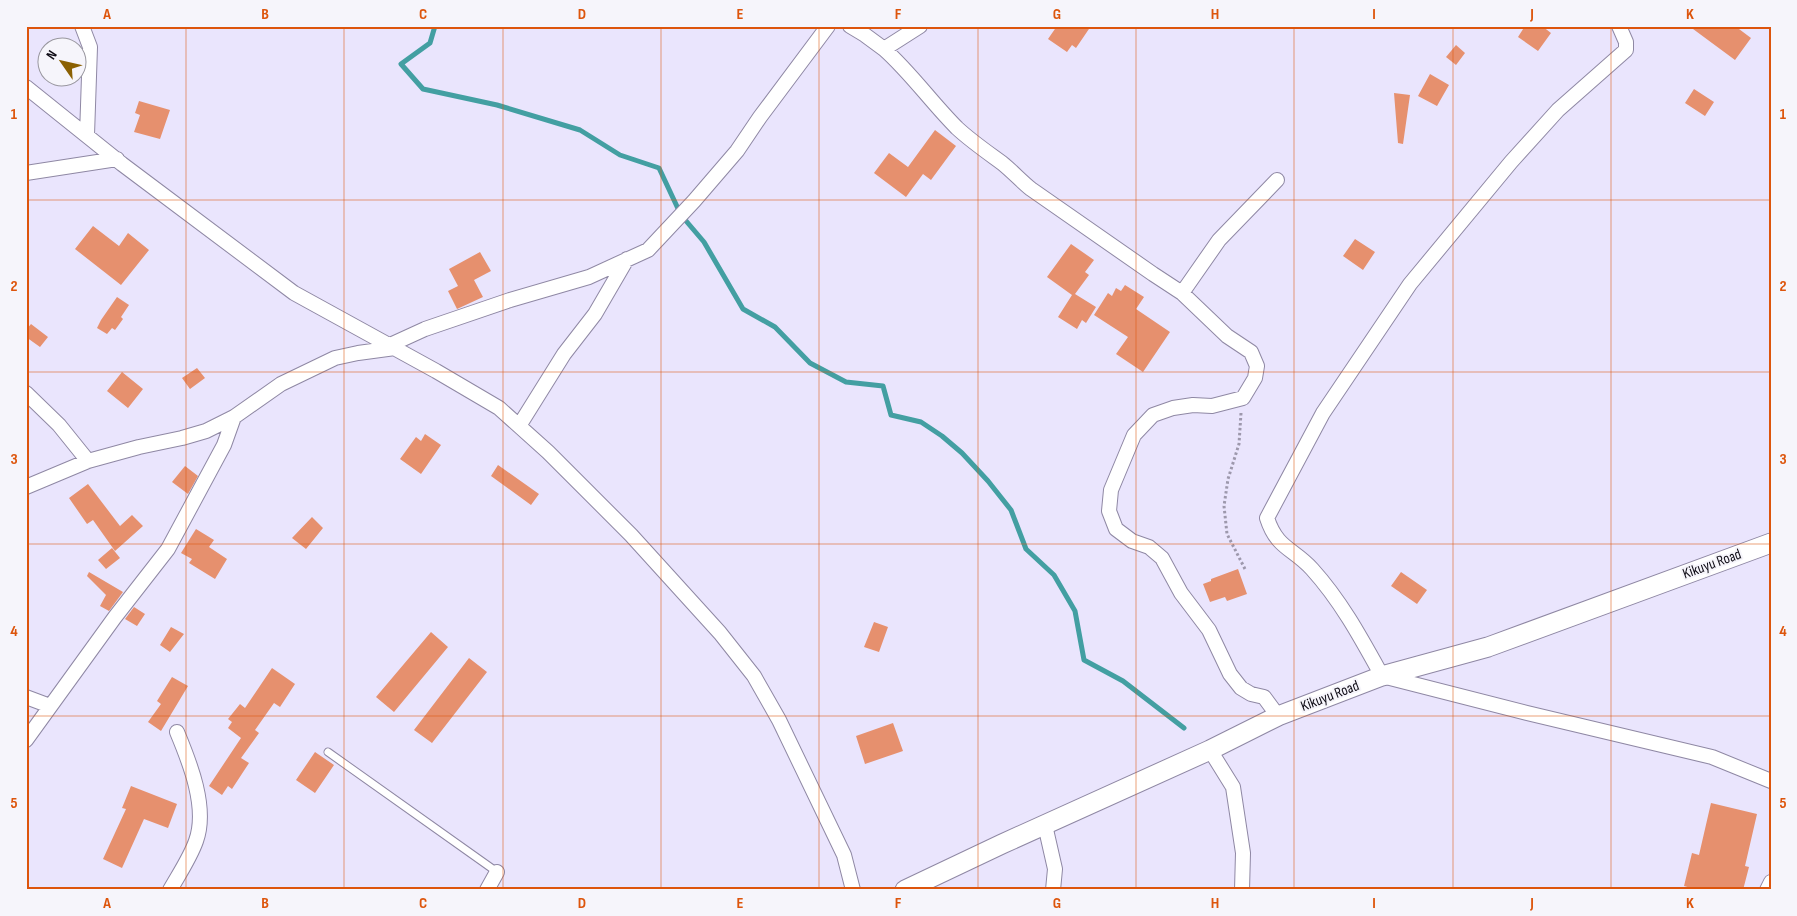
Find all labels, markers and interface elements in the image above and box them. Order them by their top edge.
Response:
text: A [102,5,111,24]
text: B [261,5,269,24]
text: C [419,5,427,24]
text: D [578,5,586,24]
text: E [737,5,744,24]
text: F [895,5,902,24]
text: G [1053,5,1061,24]
text: H [1211,5,1219,24]
text: I [1372,5,1376,24]
text: J [1529,5,1534,24]
text: K [1686,5,1694,24]
north arrow [38,38,88,88]
text: N [42,47,61,63]
text: 1 [11,105,18,124]
text: 1 [1780,105,1787,124]
text: 2 [10,277,18,296]
text: 2 [1779,277,1787,296]
text: 3 [10,450,18,469]
text: 3 [1779,450,1787,469]
street label: Kikuyu Road [1680,545,1744,583]
text: 4 [10,622,18,641]
text: 4 [1779,622,1787,641]
street label: Kikuyu Road [1298,676,1362,716]
text: 5 [10,794,18,813]
text: 5 [1779,794,1787,813]
text: A [102,894,111,913]
text: B [261,894,269,913]
text: C [419,894,427,913]
text: D [578,894,586,913]
text: E [737,894,744,913]
text: F [895,894,902,913]
text: G [1053,894,1061,913]
text: H [1211,894,1219,913]
text: I [1372,894,1376,913]
text: J [1529,894,1534,913]
text: K [1686,894,1694,913]

